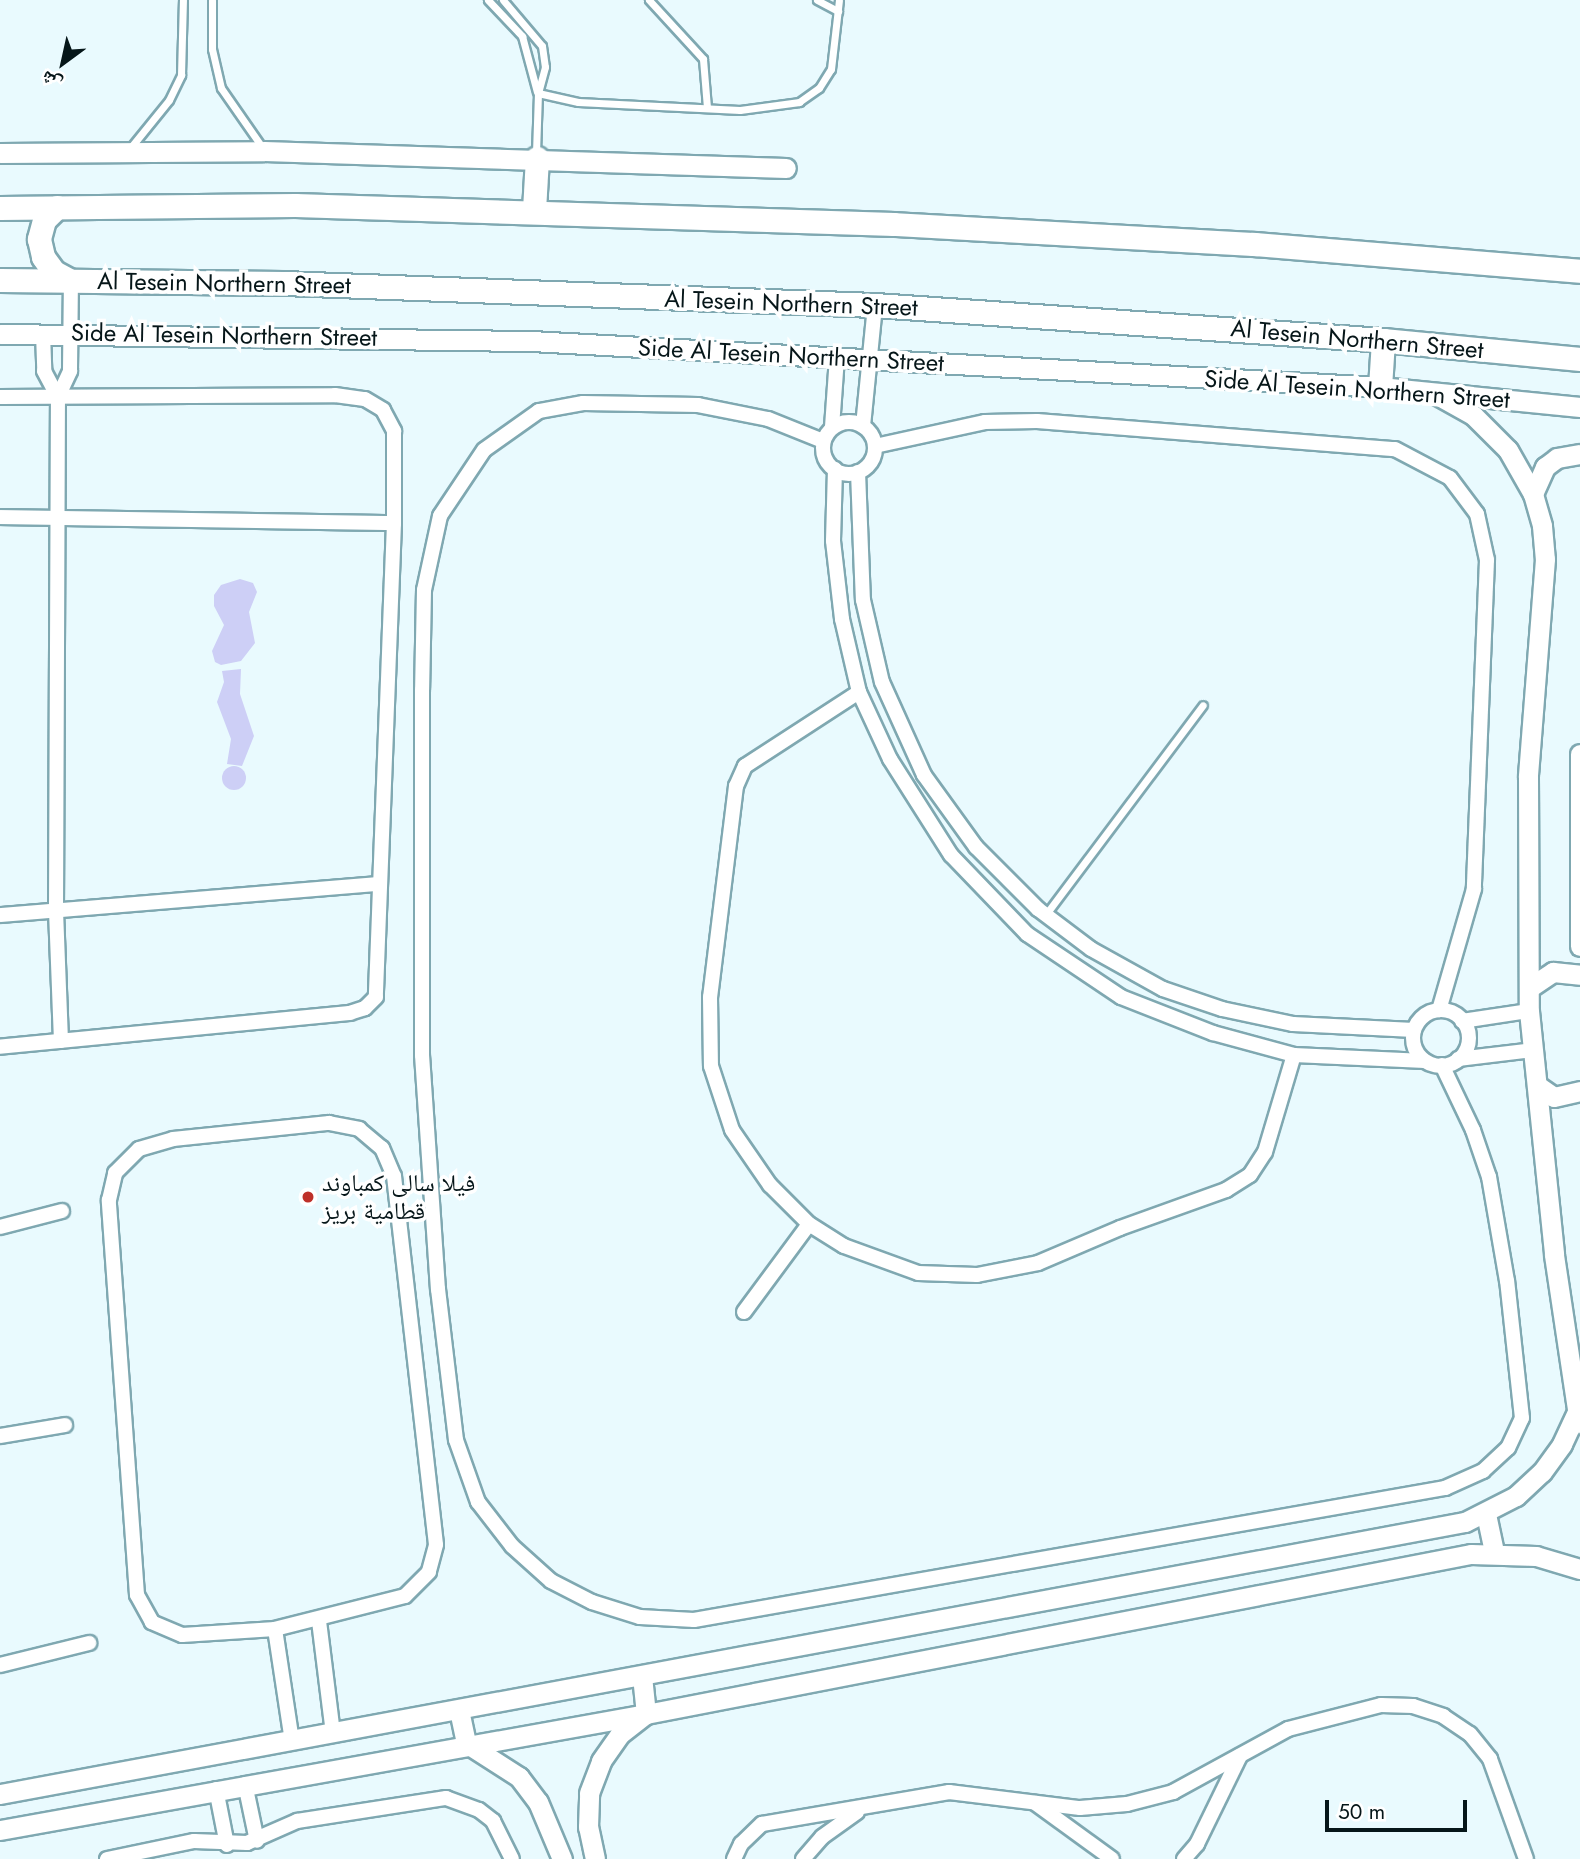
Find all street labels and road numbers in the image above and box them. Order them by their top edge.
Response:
street label: Al Tesein Northern Street [97,266,351,300]
street label: Al Tesein Northern Street [664,284,918,322]
street label: Al Tesein Northern Street [1229,314,1485,364]
street label: Side Al Tesein Northern Street [71,318,377,352]
street label: Side Al Tesein Northern Street [637,333,945,377]
street label: Side Al Tesein Northern Street [1203,364,1511,414]

